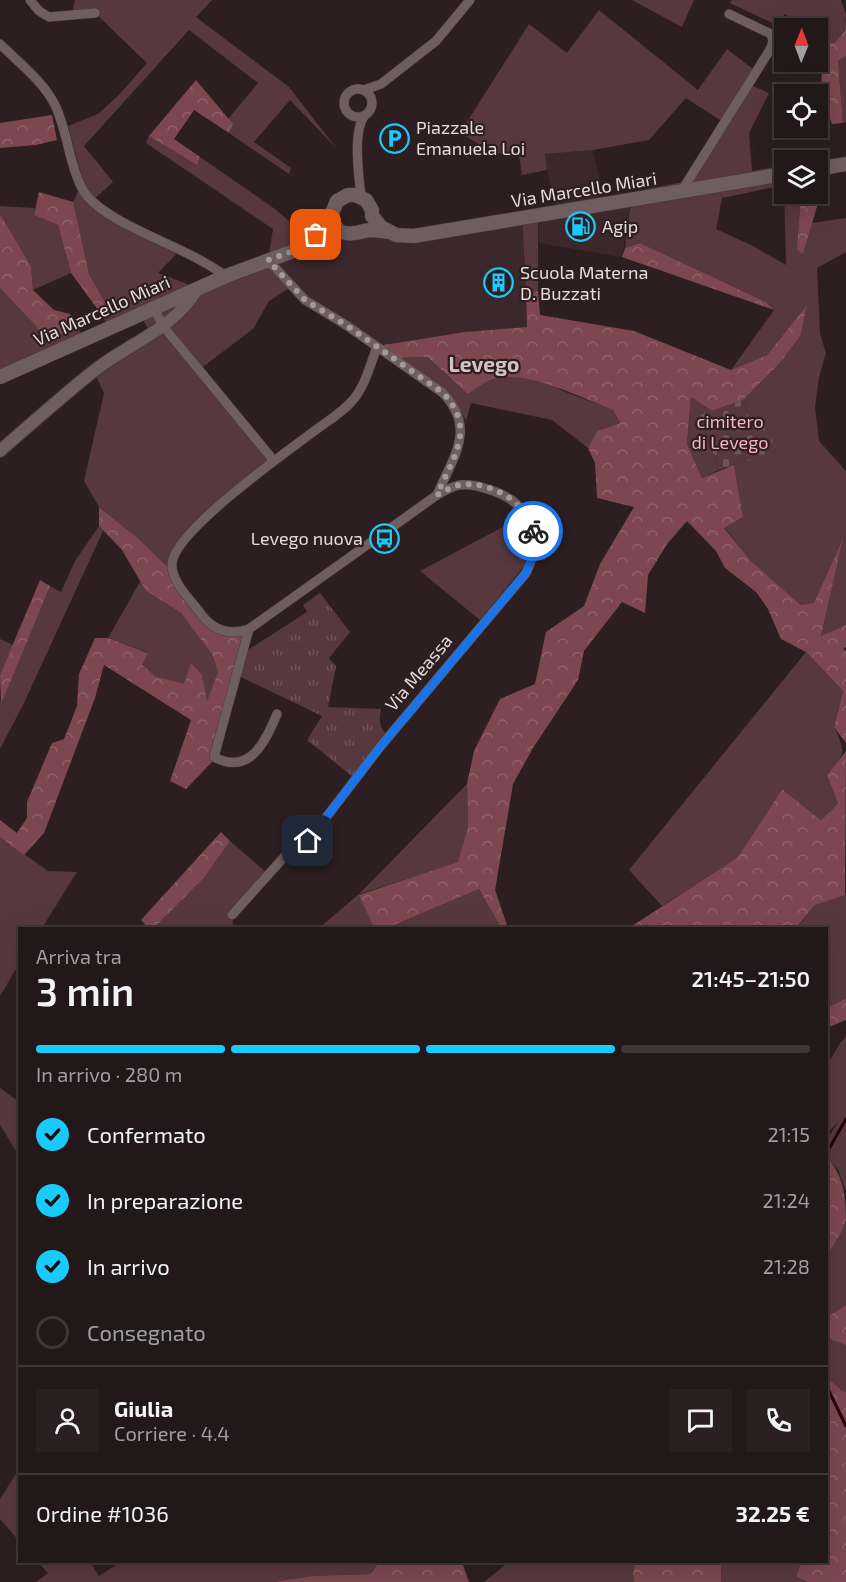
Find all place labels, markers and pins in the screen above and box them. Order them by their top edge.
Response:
place label: Piazzale Emanuela Loi [416,116,525,159]
parking icon: Piazzale Emanuela Loi [379,122,411,154]
pin [290,209,341,260]
fuel station icon: Agip [565,211,597,243]
place label: Agip [602,215,638,237]
place label: Scuola Materna D. Buzzati [520,261,648,304]
building icon: Scuola Materna D. Buzzati [483,267,515,299]
bus stop icon: Levego nuova [368,523,400,555]
place label: Levego nuova [251,527,363,549]
pin [282,815,333,866]

